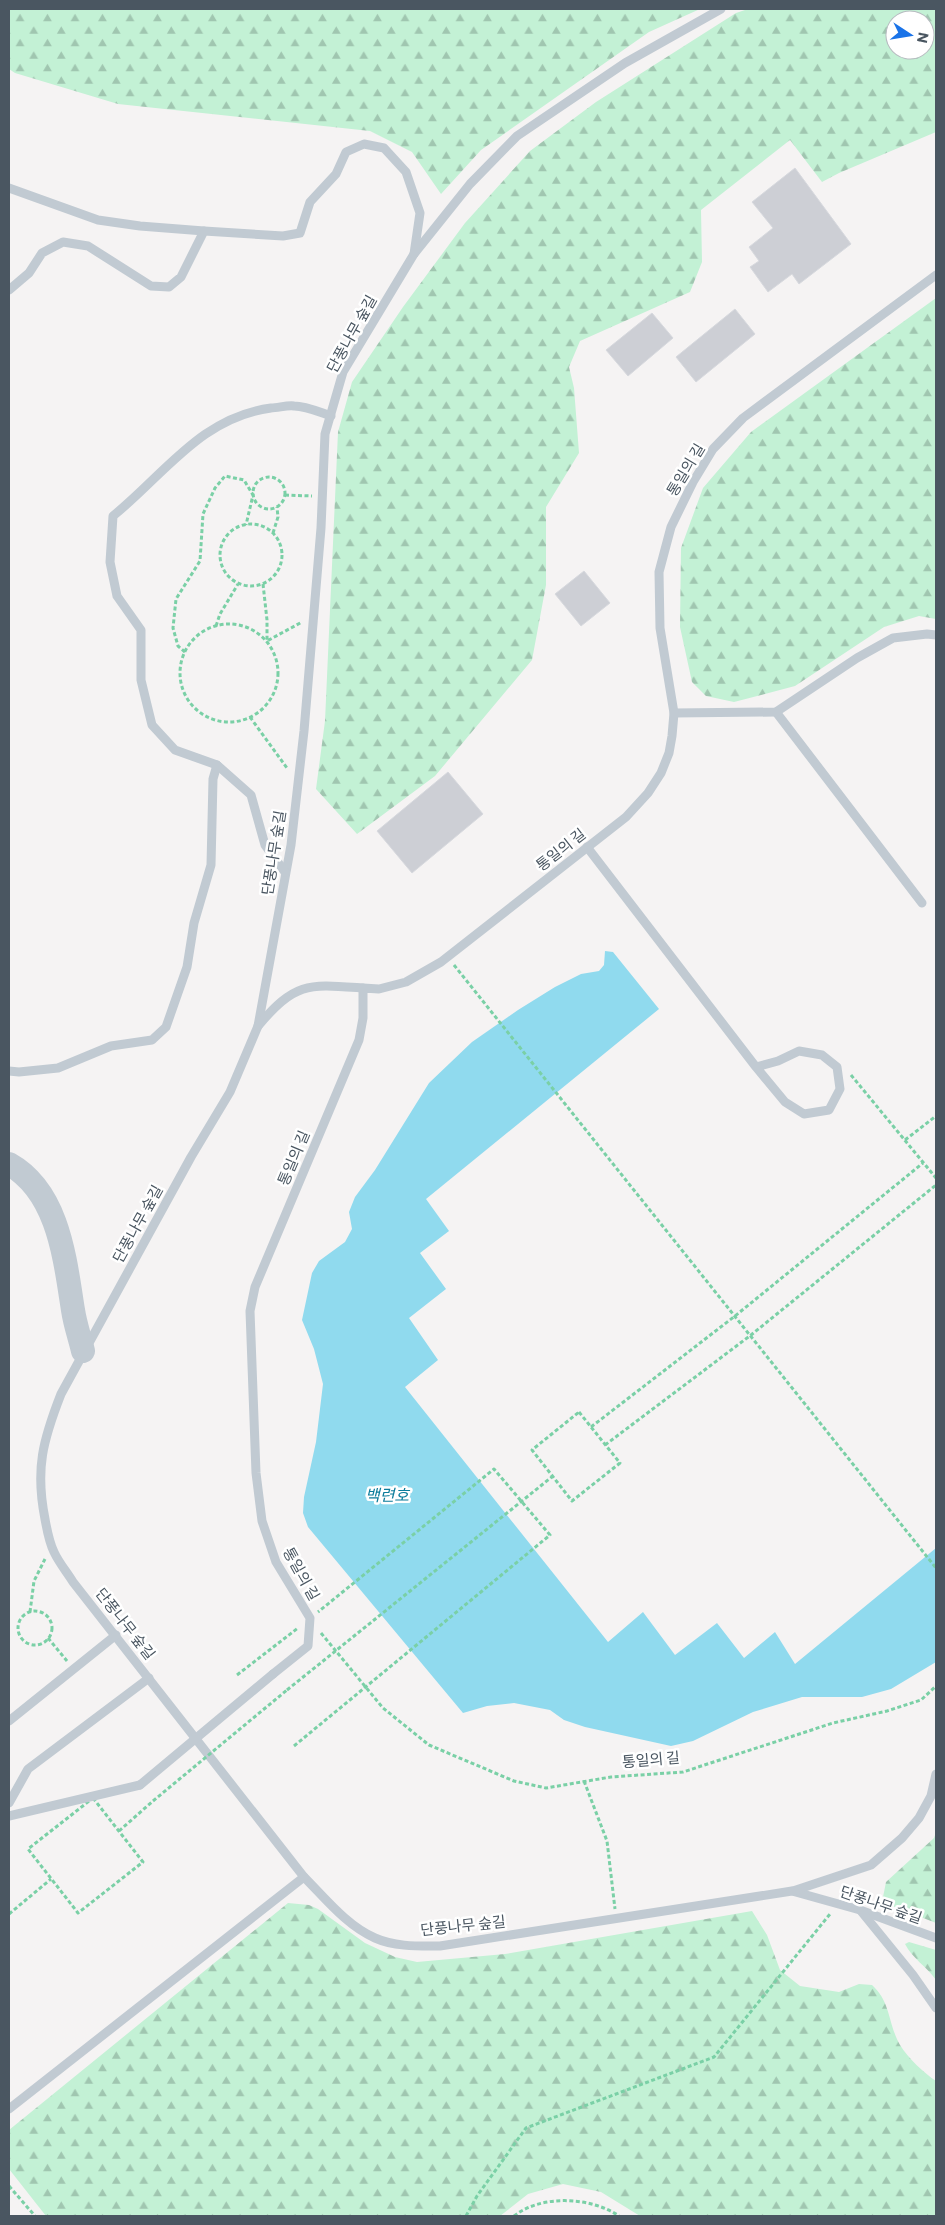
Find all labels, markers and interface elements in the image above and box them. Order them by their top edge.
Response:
north arrow [885,10,935,60]
text: N [914,31,933,45]
street label: 단풍나무 숲길 [322,292,380,375]
street label: 통일의 길 [662,440,708,499]
street label: 단풍나무 숲길 [257,809,289,897]
street label: 통일의 길 [532,824,589,874]
street label: 통일의 길 [273,1127,313,1188]
street label: 단풍나무 숲길 [108,1182,166,1265]
water label: 백련호 [365,1485,410,1504]
street label: 통일의 길 [280,1544,324,1603]
street label: 단풍나무 숲길 [92,1584,159,1663]
street label: 통일의 길 [621,1748,681,1771]
street label: 단풍나무 숲길 [838,1882,925,1927]
street label: 단풍나무 숲길 [419,1912,506,1938]

